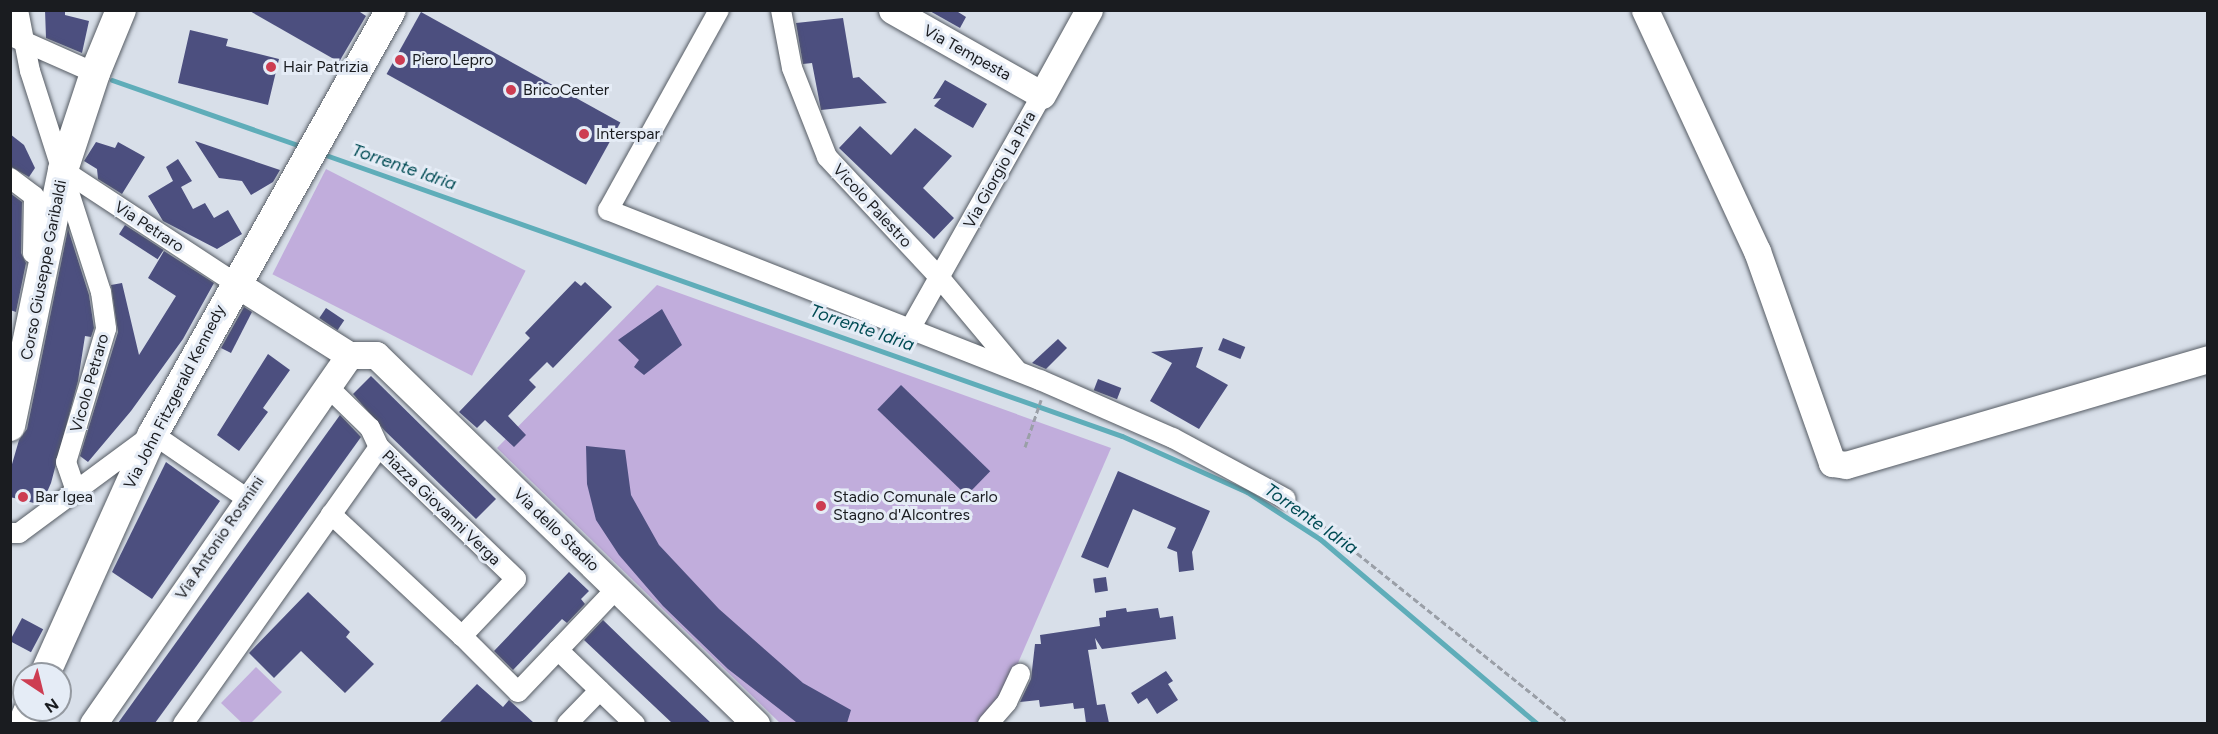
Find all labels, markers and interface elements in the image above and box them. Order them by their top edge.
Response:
street label: Via Tempesta [920,21,1014,85]
place label: Piero Lepro [412,50,494,70]
marker: Piero Lepro [393,53,407,67]
place label: Hair Patrizia [283,57,368,77]
marker: Hair Patrizia [264,60,278,74]
place label: BricoCenter [523,80,609,100]
marker: BricoCenter [504,83,518,97]
street label: Via Giorgio La Pira [960,108,1040,232]
place label: Interspar [596,124,660,144]
marker: Interspar [577,127,591,141]
water label: Torrente Idria [349,139,459,195]
street label: Vicolo Palestro [828,160,916,252]
street label: Corso Giuseppe Garibaldi [17,178,71,362]
street label: Via Petraro [111,197,187,257]
water label: Torrente Idria [807,300,917,356]
street label: Via John Fitzgerald Kennedy [120,302,230,492]
street label: Vicolo Petraro [67,332,113,434]
street label: Piazza Giovanni Verga [378,446,504,570]
street label: Via Antonio Rosmini [172,473,268,603]
water label: Torrente Idria [1260,479,1362,559]
street label: Via dello Stadio [509,484,603,576]
place label: Bar Igea [35,487,93,507]
place label: Stadio Comunale Carlo Stagno d'Alcontres [833,487,998,525]
marker: Bar Igea [16,490,30,504]
marker: Stadio Comunale Carlo Stagno d'Alcontres [814,499,828,513]
north arrow [12,662,72,722]
text: N [41,694,62,717]

